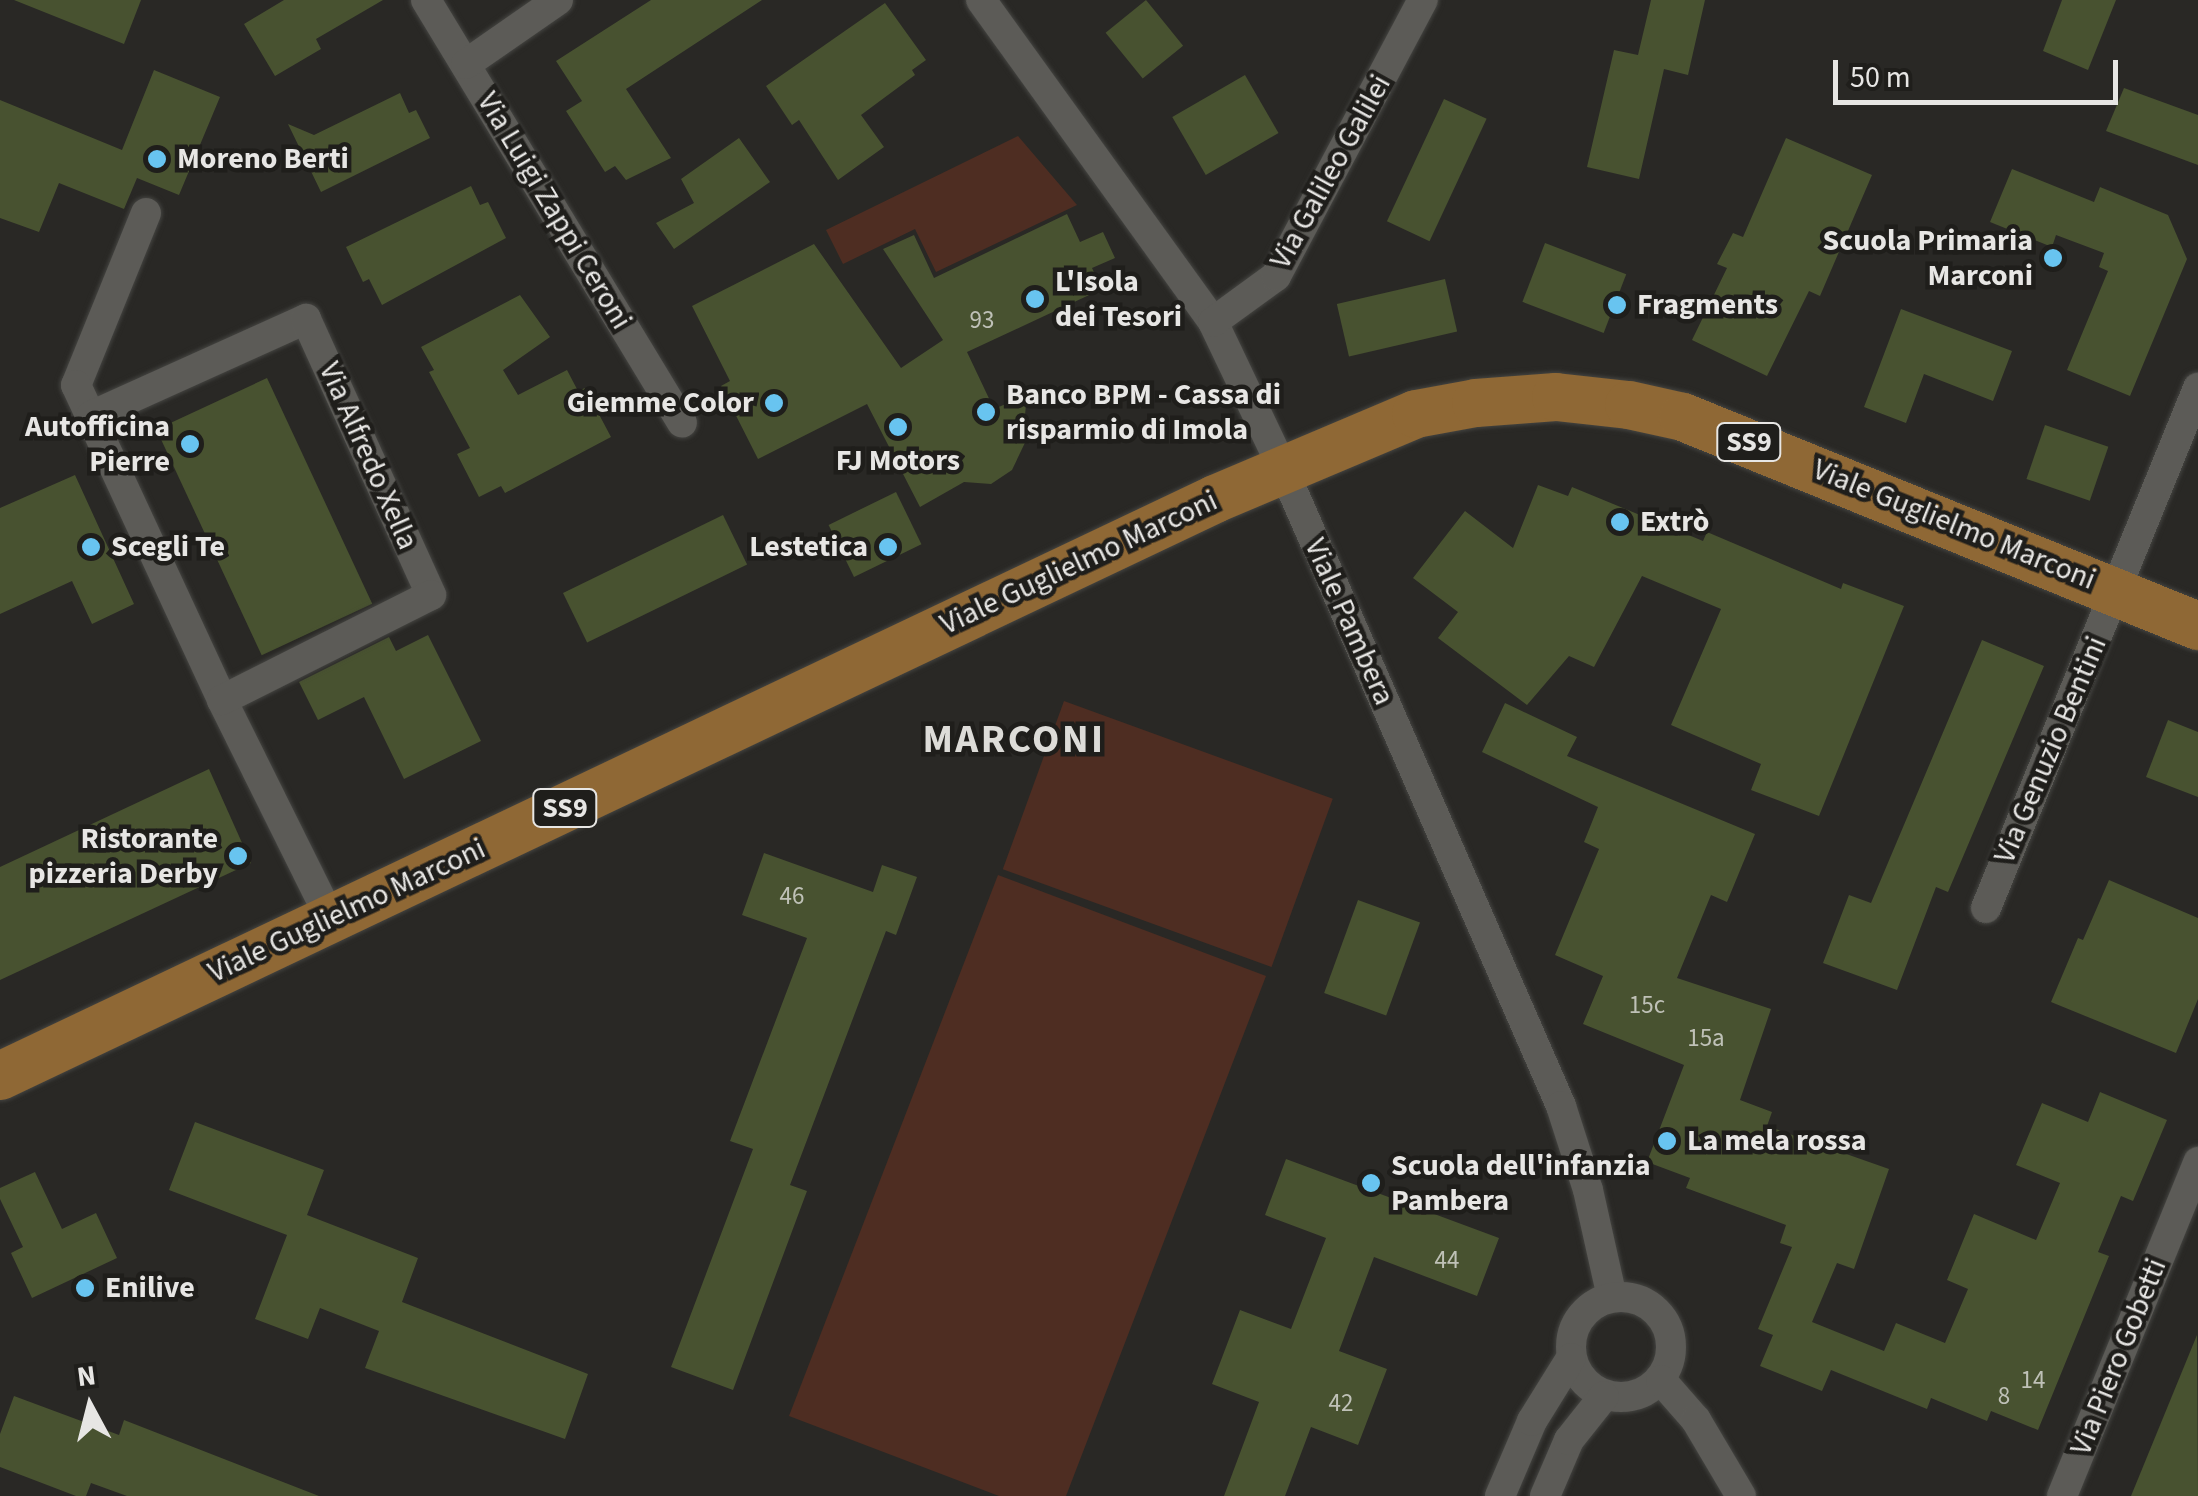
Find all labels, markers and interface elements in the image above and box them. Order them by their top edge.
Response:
scale bar [1838,40,2123,102]
text: 50 m [1850,56,1911,99]
street label: Via Galileo Galilei [1263,69,1399,275]
street label: Via Luigi Zappi Ceroni [469,86,639,336]
place label: Moreno Berti [177,141,349,177]
marker: Moreno Berti [146,148,168,170]
place label: Scuola Primaria Marconi [1823,223,2033,294]
marker: Scuola Primaria Marconi [2042,247,2064,269]
place label: L'Isola dei Tesori [1055,264,1182,334]
place label: Fragments [1637,287,1778,323]
marker: L'Isola dei Tesori [1024,288,1046,310]
marker: Fragments [1606,294,1628,316]
house number: 93 [970,305,994,335]
street label: Via Alfredo Xella [311,357,425,555]
place label: Banco BPM - Cassa di risparmio di Imola [1006,377,1281,448]
place label: Giemme Color [567,385,754,421]
marker: Giemme Color [763,392,785,414]
marker: Banco BPM - Cassa di risparmio di Imola [975,401,997,423]
place label: Autofficina Pierre [25,409,170,480]
marker: FJ Motors [887,416,909,438]
road number: SS9 [1714,419,1784,465]
marker: Autofficina Pierre [179,433,201,455]
place label: FJ Motors [836,443,960,479]
street label: Viale Guglielmo Marconi [1808,452,2100,598]
street label: Viale Guglielmo Marconi [935,483,1223,643]
place label: Extrò [1640,504,1709,540]
marker: Extrò [1609,511,1631,533]
place label: Scegli Te [111,529,225,565]
place label: Lestetica [749,529,868,565]
street label: Viale Pambera [1296,533,1402,711]
marker: Scegli Te [80,536,102,558]
marker: Lestetica [877,536,899,558]
street label: Via Genuzio Bentini [1987,631,2115,869]
district label: MARCONI [922,716,1106,764]
road number: SS9 [530,785,600,831]
place label: Ristorante pizzeria Derby [29,821,218,892]
street label: Viale Guglielmo Marconi [203,831,491,991]
marker: Ristorante pizzeria Derby [227,845,249,867]
house number: 46 [780,881,804,911]
house number: 15c [1629,990,1665,1020]
house number: 15a [1687,1023,1725,1053]
place label: La mela rossa [1687,1123,1867,1159]
marker: La mela rossa [1656,1130,1678,1152]
place label: Scuola dell'infanzia Pambera [1391,1148,1651,1218]
marker: Scuola dell'infanzia Pambera [1360,1172,1382,1194]
house number: 44 [1435,1245,1459,1275]
street label: Via Piero Gobetti [2063,1254,2175,1460]
place label: Enilive [105,1270,195,1306]
marker: Enilive [74,1277,96,1299]
text: N [75,1355,98,1397]
north arrow [40,1356,140,1456]
house number: 14 [2021,1365,2045,1395]
house number: 8 [1998,1381,2010,1411]
house number: 42 [1329,1388,1353,1418]

